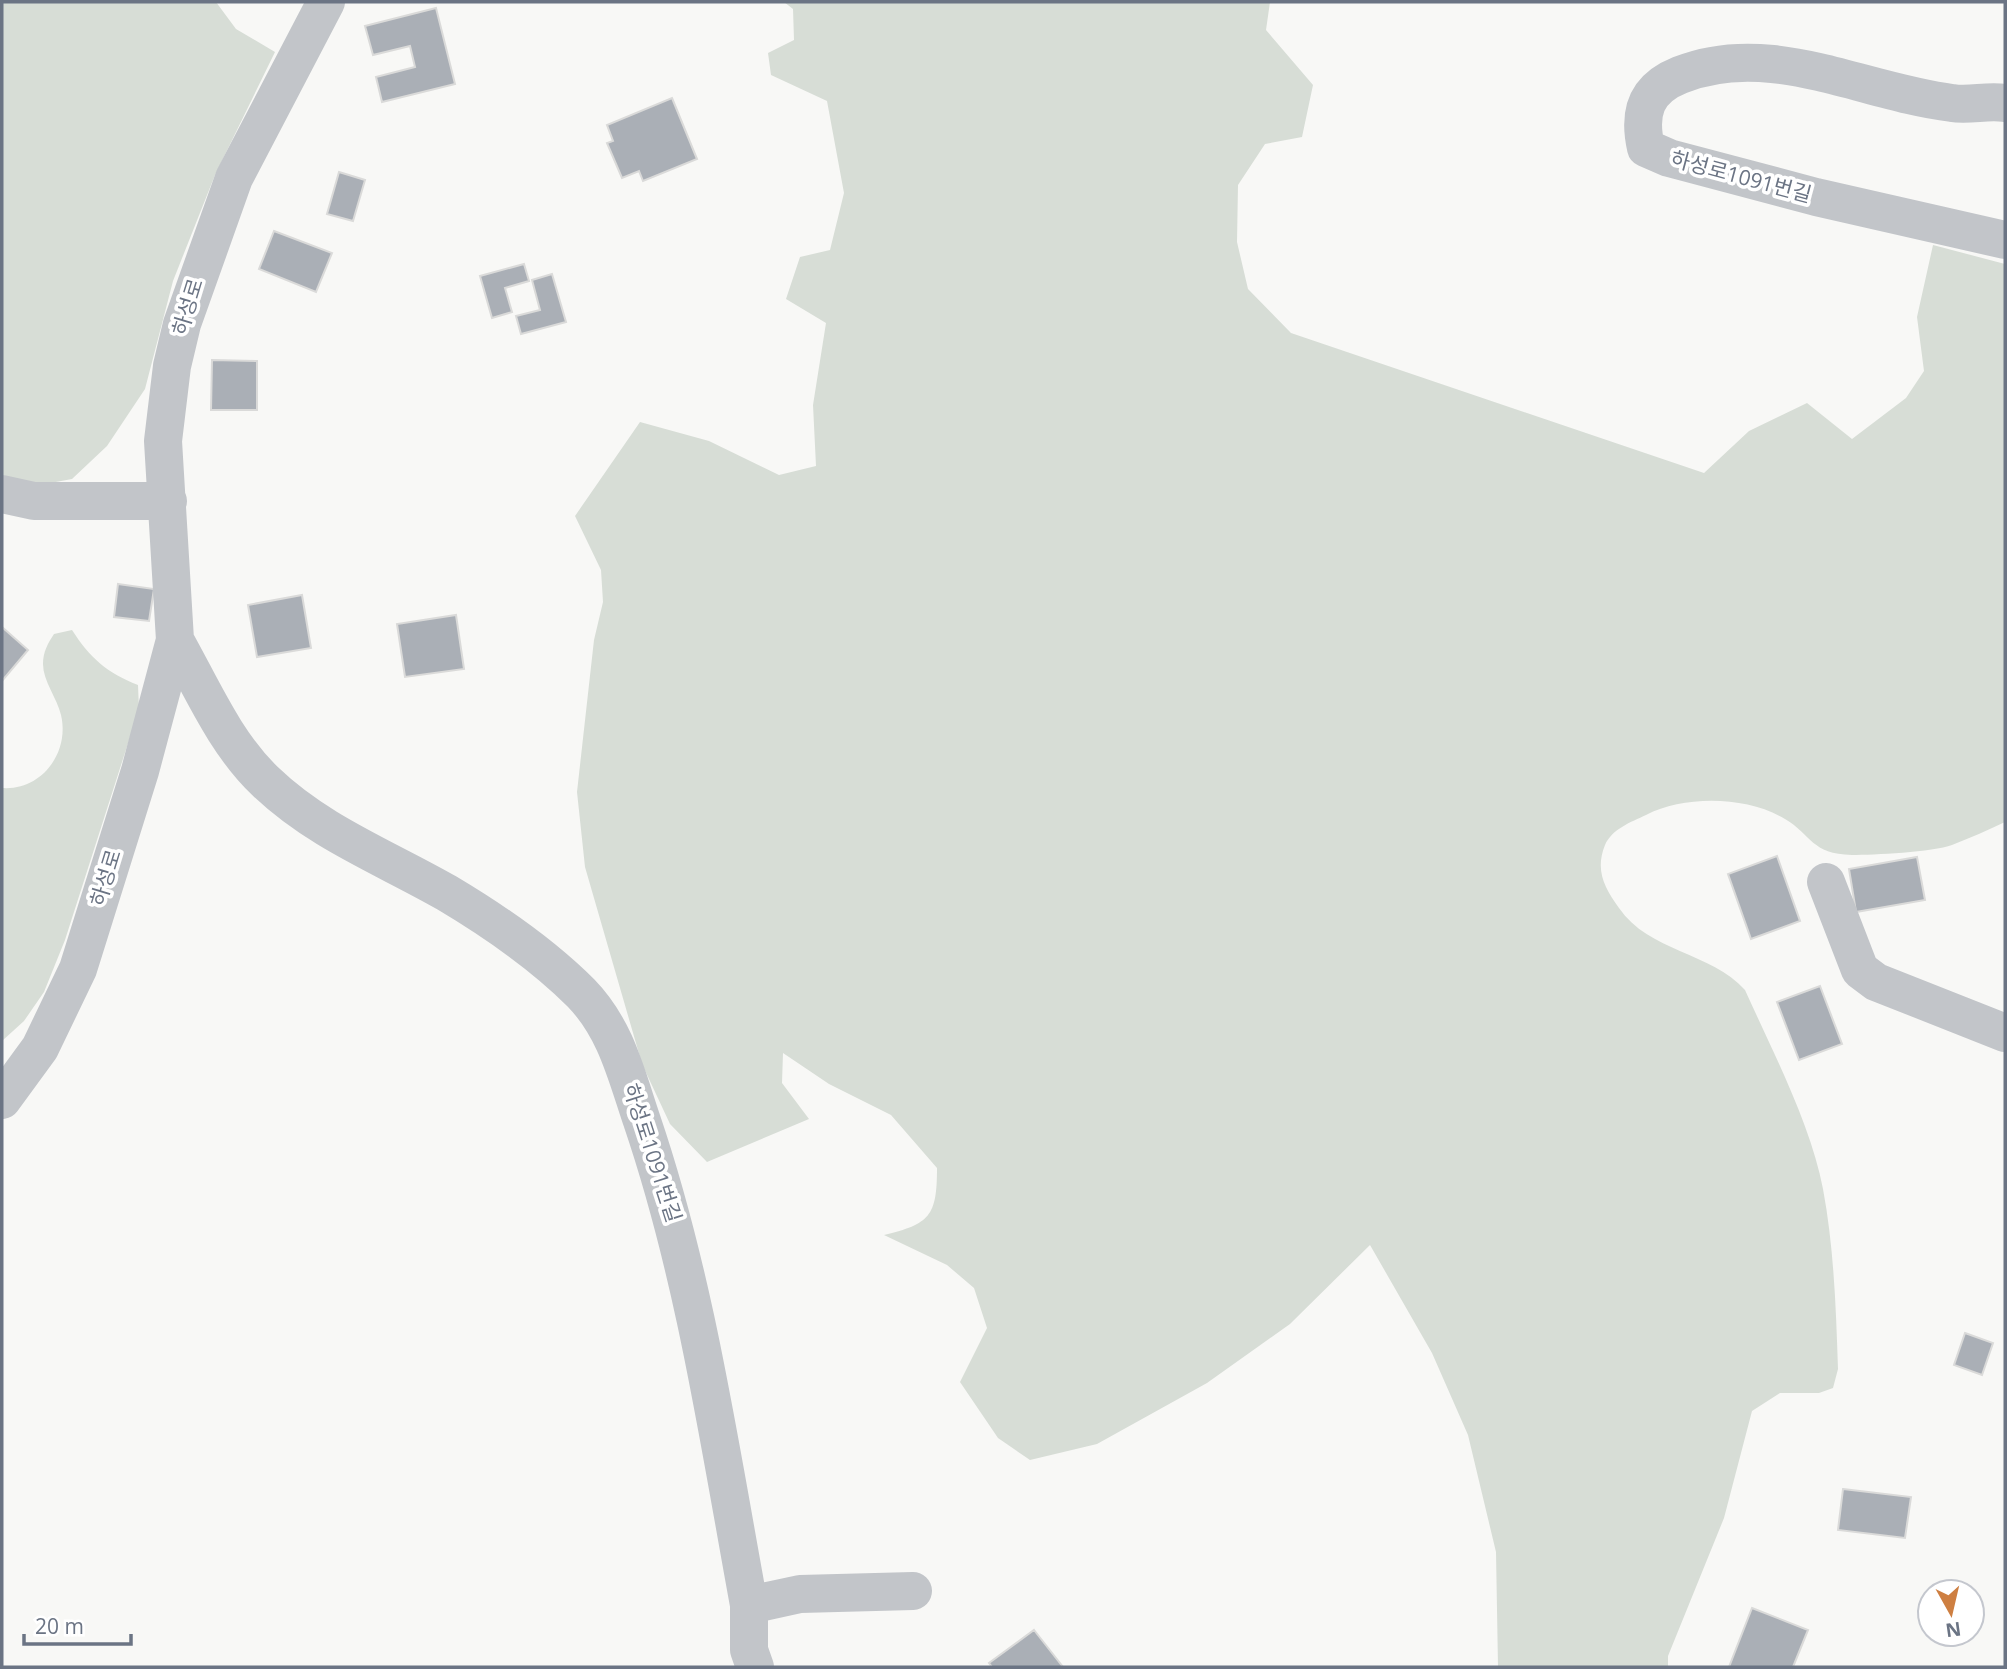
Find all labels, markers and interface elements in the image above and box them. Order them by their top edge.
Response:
street label: 하성로1091번길 [1668,144,1815,208]
street label: 하성로 [165,275,209,339]
street label: 하성로 [83,846,127,910]
street label: 하성로1091번길 [617,1080,689,1226]
north arrow [1916,1578,1986,1648]
scale bar [24,1602,131,1646]
text: 20 m [35,1612,84,1640]
text: N [1944,1616,1963,1644]

